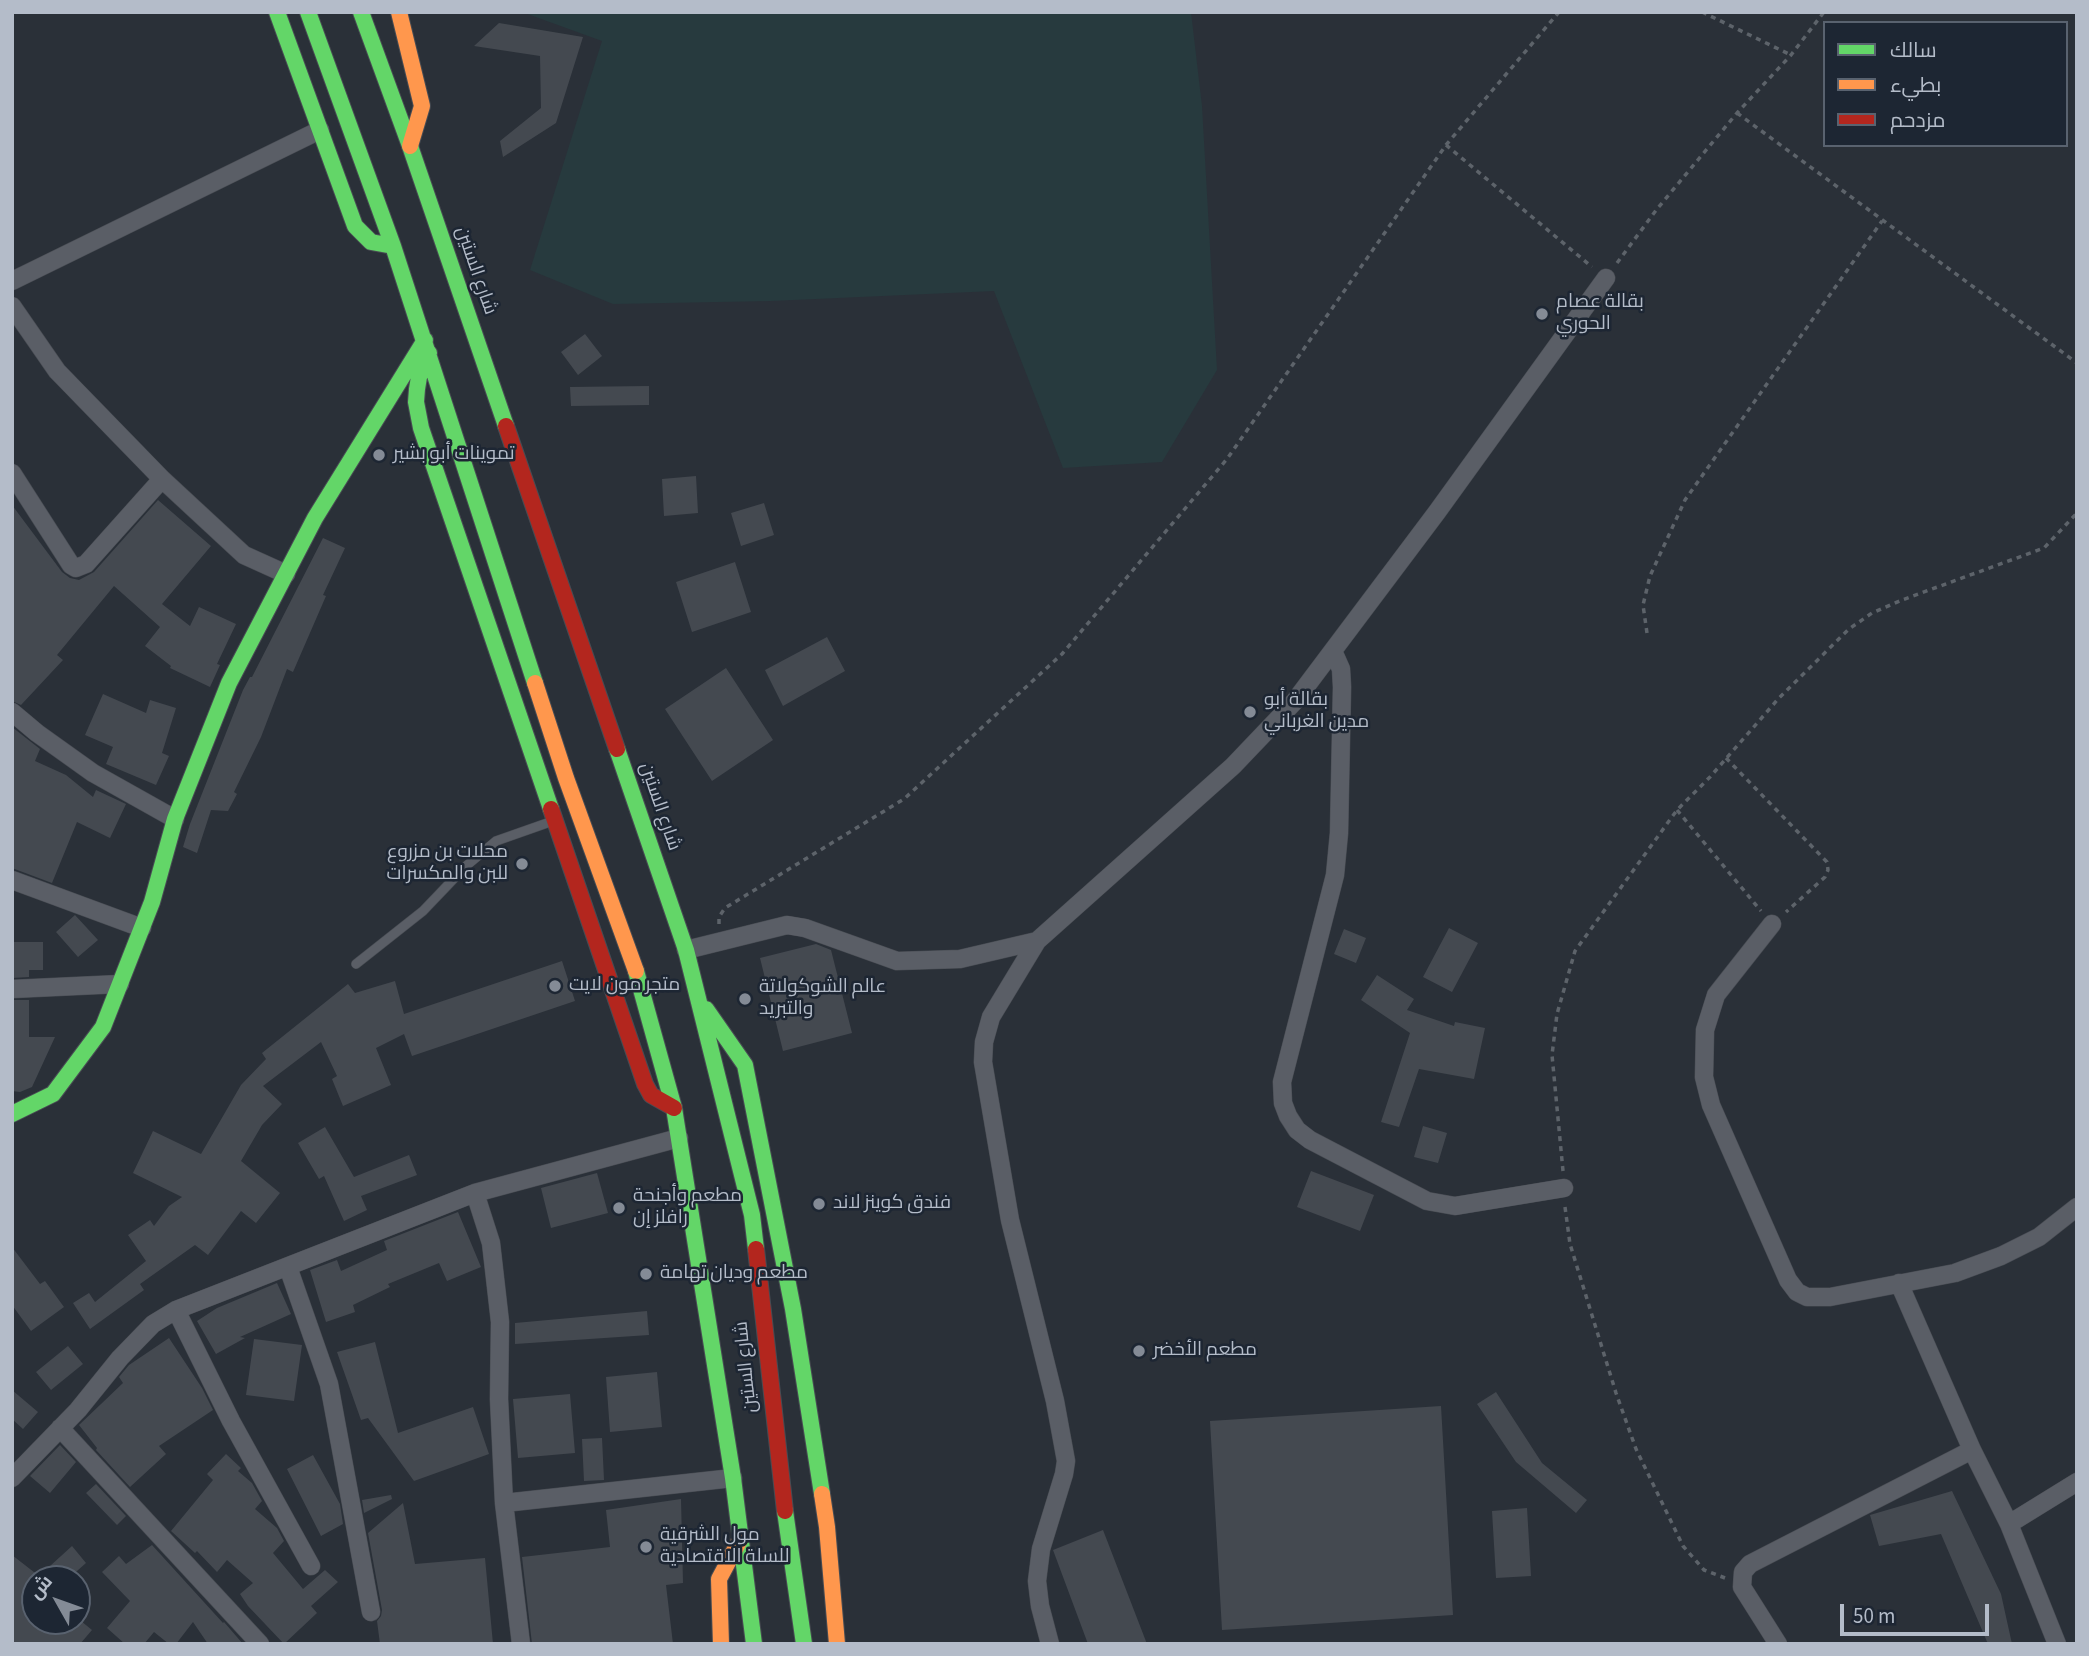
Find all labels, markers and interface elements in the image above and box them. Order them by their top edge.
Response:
legend [1823,21,2068,147]
text: سالك [1890,35,1937,65]
text: بطيء [1890,70,1941,100]
text: مزدحم [1890,105,1945,135]
street label: شارع الستين [449,224,501,318]
place label: بقالة عصام الحوري [1556,292,1644,336]
marker: بقالة عصام الحوري [1534,306,1550,322]
place label: تموينات أبو بشير [393,444,515,466]
marker: تموينات أبو بشير [371,447,387,463]
place label: بقالة أبو مدين الغرباني [1264,690,1369,734]
marker: بقالة أبو مدين الغرباني [1242,704,1258,720]
street label: شارع الستين [633,760,685,854]
place label: محلات بن مزروع للبن والمكسرات [386,842,508,886]
marker: محلات بن مزروع للبن والمكسرات [514,856,530,872]
place label: متجر مون لايت [569,975,680,997]
place label: عالم الشوكولاتة والتبريد [759,977,886,1021]
marker: متجر مون لايت [547,978,563,994]
marker: عالم الشوكولاتة والتبريد [737,991,753,1007]
place label: مطعم وأجنحة رافلز إن [633,1186,742,1230]
place label: فندق كوينز لاند [833,1193,951,1215]
marker: فندق كوينز لاند [811,1196,827,1212]
marker: مطعم وأجنحة رافلز إن [611,1200,627,1216]
place label: مطعم وديان تهامة [660,1263,808,1285]
marker: مطعم وديان تهامة [638,1266,654,1282]
street label: شارع الستين [731,1320,763,1414]
place label: مطعم الأخضر [1153,1340,1257,1362]
marker: مطعم الأخضر [1131,1343,1147,1359]
place label: مول الشرقية للسلة الاقتصادية [660,1525,790,1569]
marker: مول الشرقية للسلة الاقتصادية [638,1539,654,1555]
north arrow [21,1565,91,1635]
text: ش [23,1569,59,1605]
scale bar [1844,1590,1993,1634]
text: 50 m [1853,1601,1895,1631]

